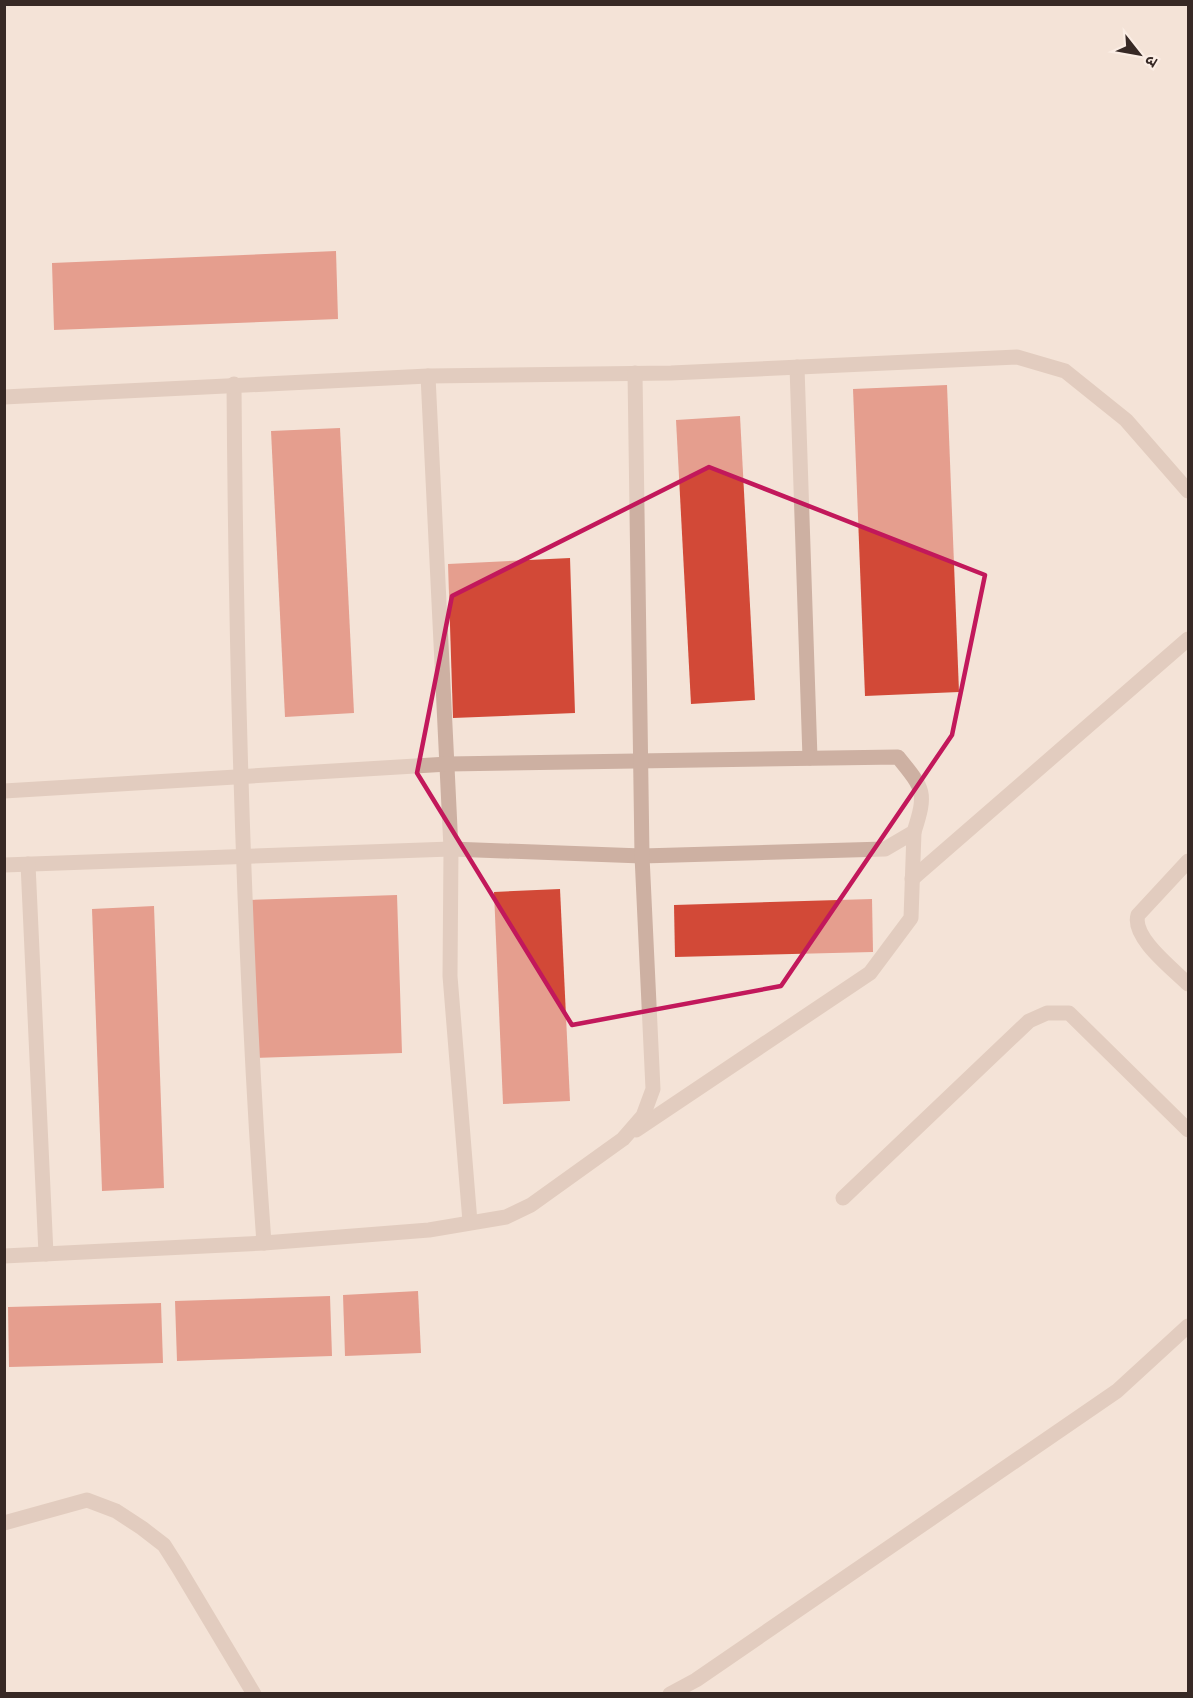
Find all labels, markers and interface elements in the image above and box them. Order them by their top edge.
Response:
north arrow [1109,24,1169,84]
text: उ [1141,53,1163,71]

